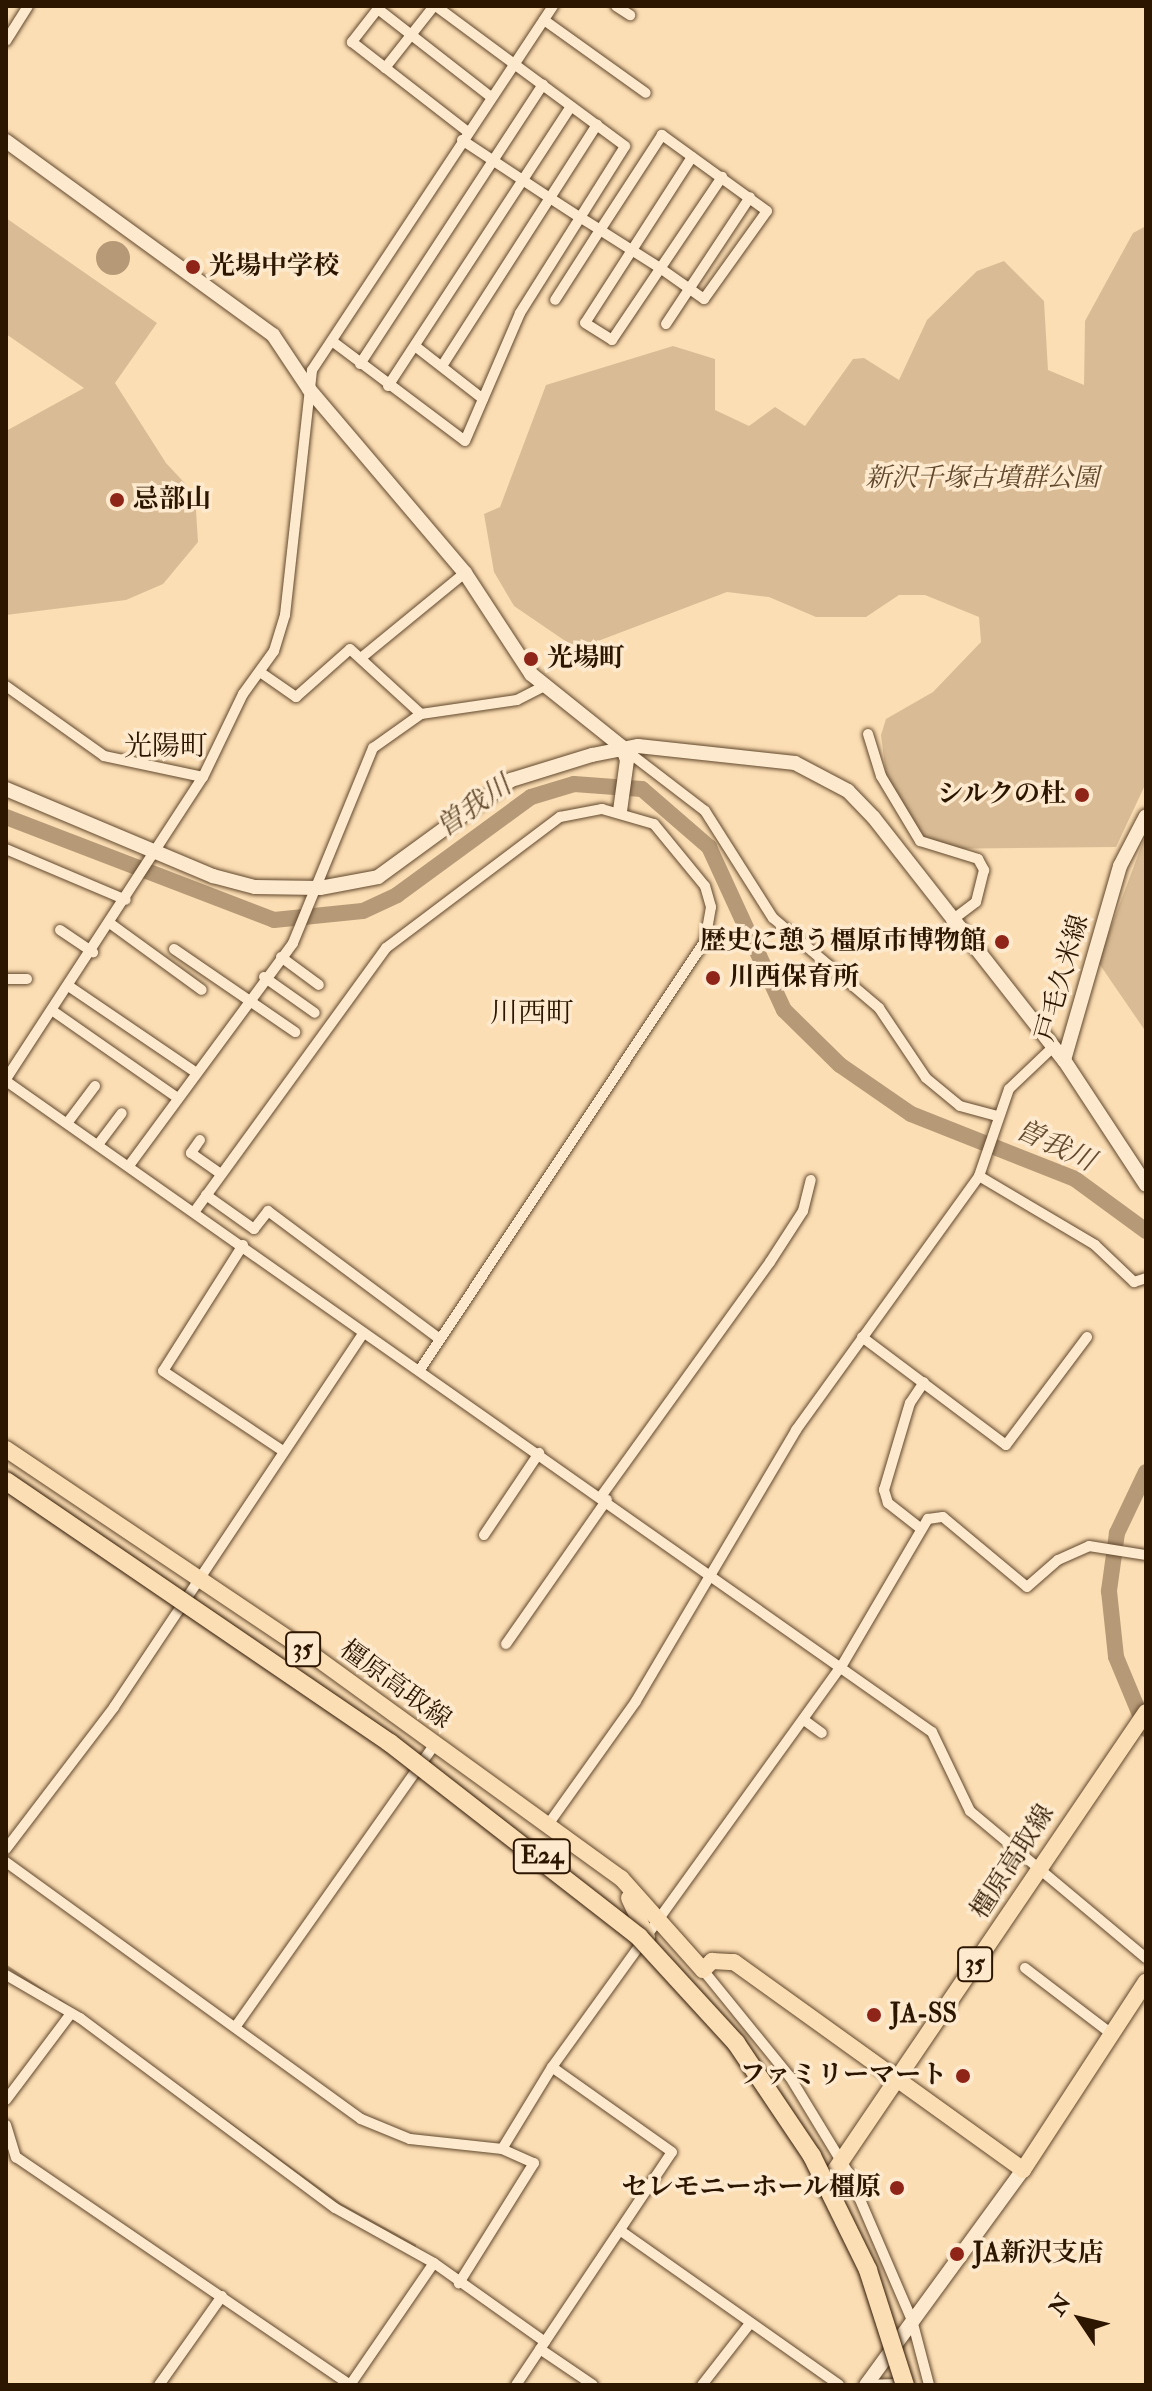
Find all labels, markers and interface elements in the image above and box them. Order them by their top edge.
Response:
place label: 光場中学校 [209,251,339,283]
marker: 光場中学校 [184,258,202,276]
park label: 新沢千塚古墳群公園 [865,463,1099,495]
place label: 忌部山 [133,484,211,516]
marker: 忌部山 [108,491,126,509]
place label: 光場町 [547,643,625,675]
marker: 光場町 [522,650,540,668]
district label: 光陽町 [124,730,208,764]
water label: 曽我川 [430,769,518,845]
place label: シルクの杜 [936,779,1066,811]
marker: シルクの杜 [1073,786,1091,804]
street label: 戸毛久米線 [1030,911,1096,1045]
place label: 歴史に憩う橿原市博物館 [700,926,986,958]
marker: 歴史に憩う橿原市博物館 [993,933,1011,951]
place label: 川西保育所 [729,962,859,994]
marker: 川西保育所 [704,969,722,987]
district label: 川西町 [490,997,574,1031]
water label: 曽我川 [1010,1113,1100,1179]
road number: 35 [285,1629,321,1669]
street label: 橿原高取線 [333,1634,457,1736]
street label: 橿原高取線 [965,1799,1061,1925]
road number: E24 [512,1836,572,1876]
road number: 35 [957,1944,993,1984]
place label: JA-SS [890,1999,957,2031]
marker: JA-SS [865,2006,883,2024]
place label: ファミリーマート [739,2060,947,2092]
marker: ファミリーマート [954,2067,972,2085]
place label: セレモニーホール橿原 [621,2172,881,2204]
marker: セレモニーホール橿原 [888,2179,906,2197]
place label: JA新沢支店 [973,2238,1104,2270]
marker: JA新沢支店 [948,2245,966,2263]
north arrow [1040,2279,1120,2359]
text: N [1043,2289,1077,2321]

